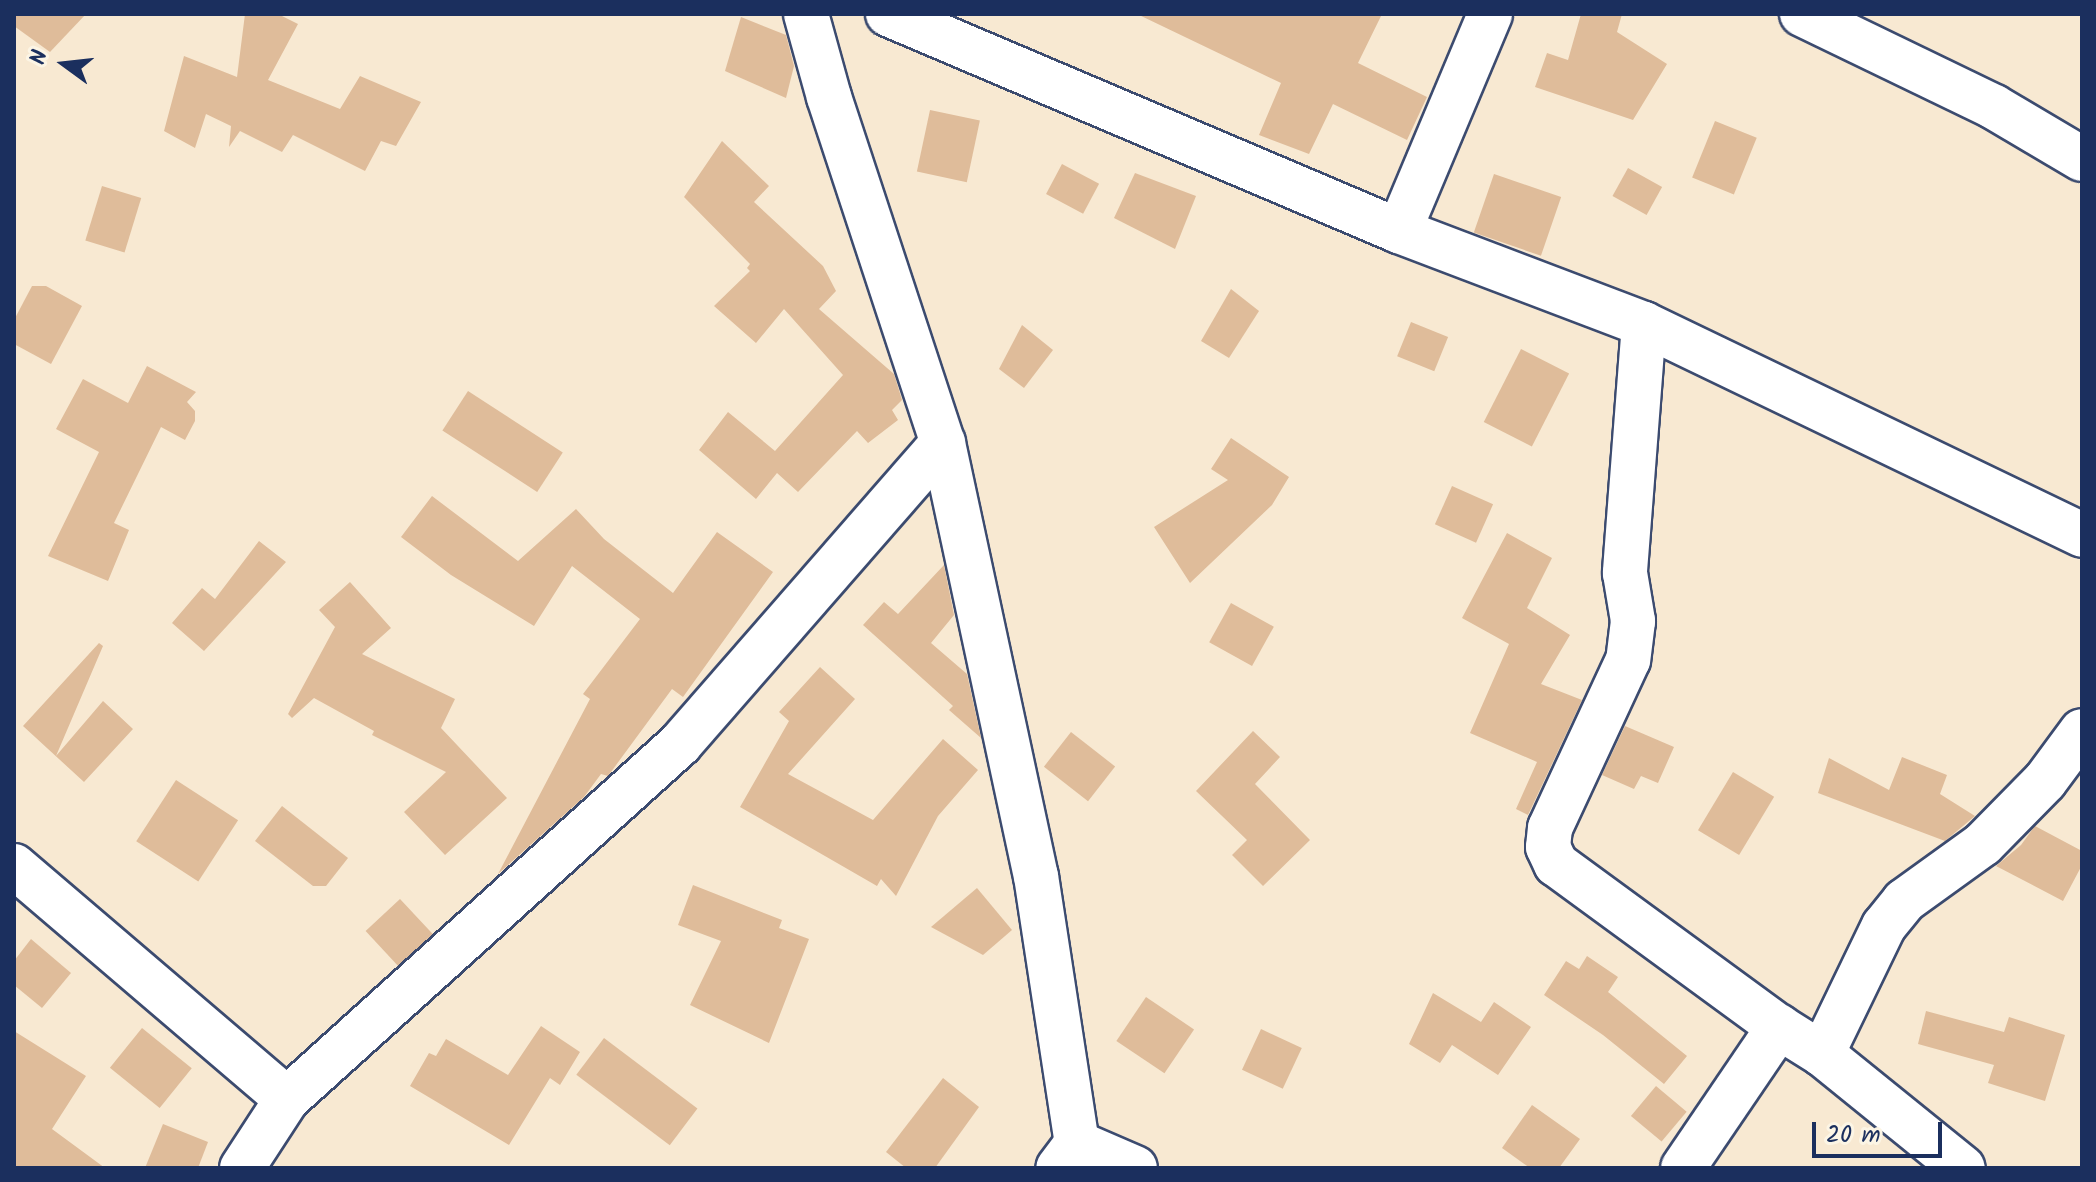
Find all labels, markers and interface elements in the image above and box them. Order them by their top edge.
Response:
north arrow [24,24,104,104]
text: N [22,46,59,69]
scale bar [1816,1106,1946,1156]
text: 20 m [1826,1116,1881,1155]

